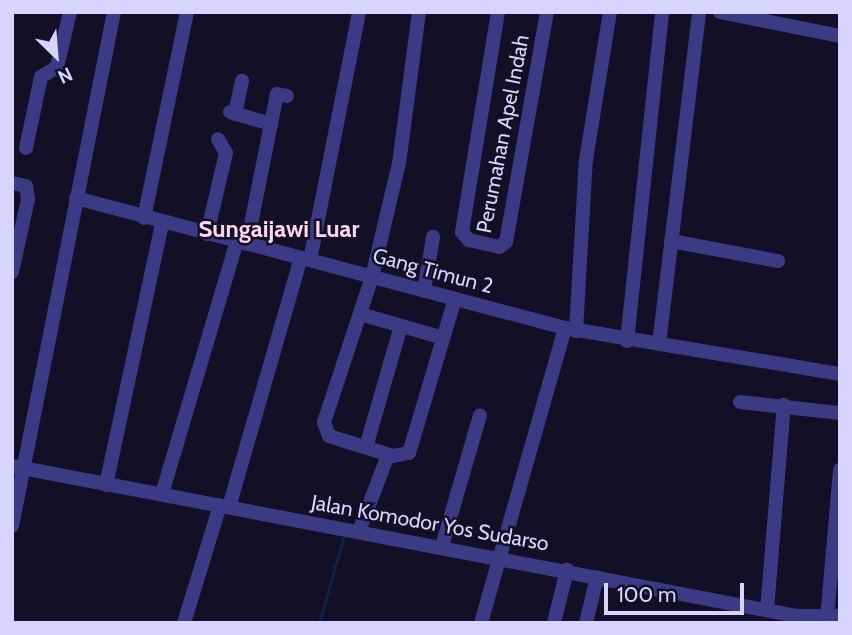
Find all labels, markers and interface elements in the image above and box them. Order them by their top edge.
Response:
north arrow [21,21,91,91]
street label: Perumahan Apel Indah [471,33,535,235]
text: N [54,62,76,89]
district label: Sungaijawi Luar [199,215,359,243]
street label: Gang Timun 2 [370,243,496,299]
street label: Jalan Komodor Yos Sudarso [309,490,551,556]
scale bar [607,568,747,612]
text: 100 m [617,582,676,607]

